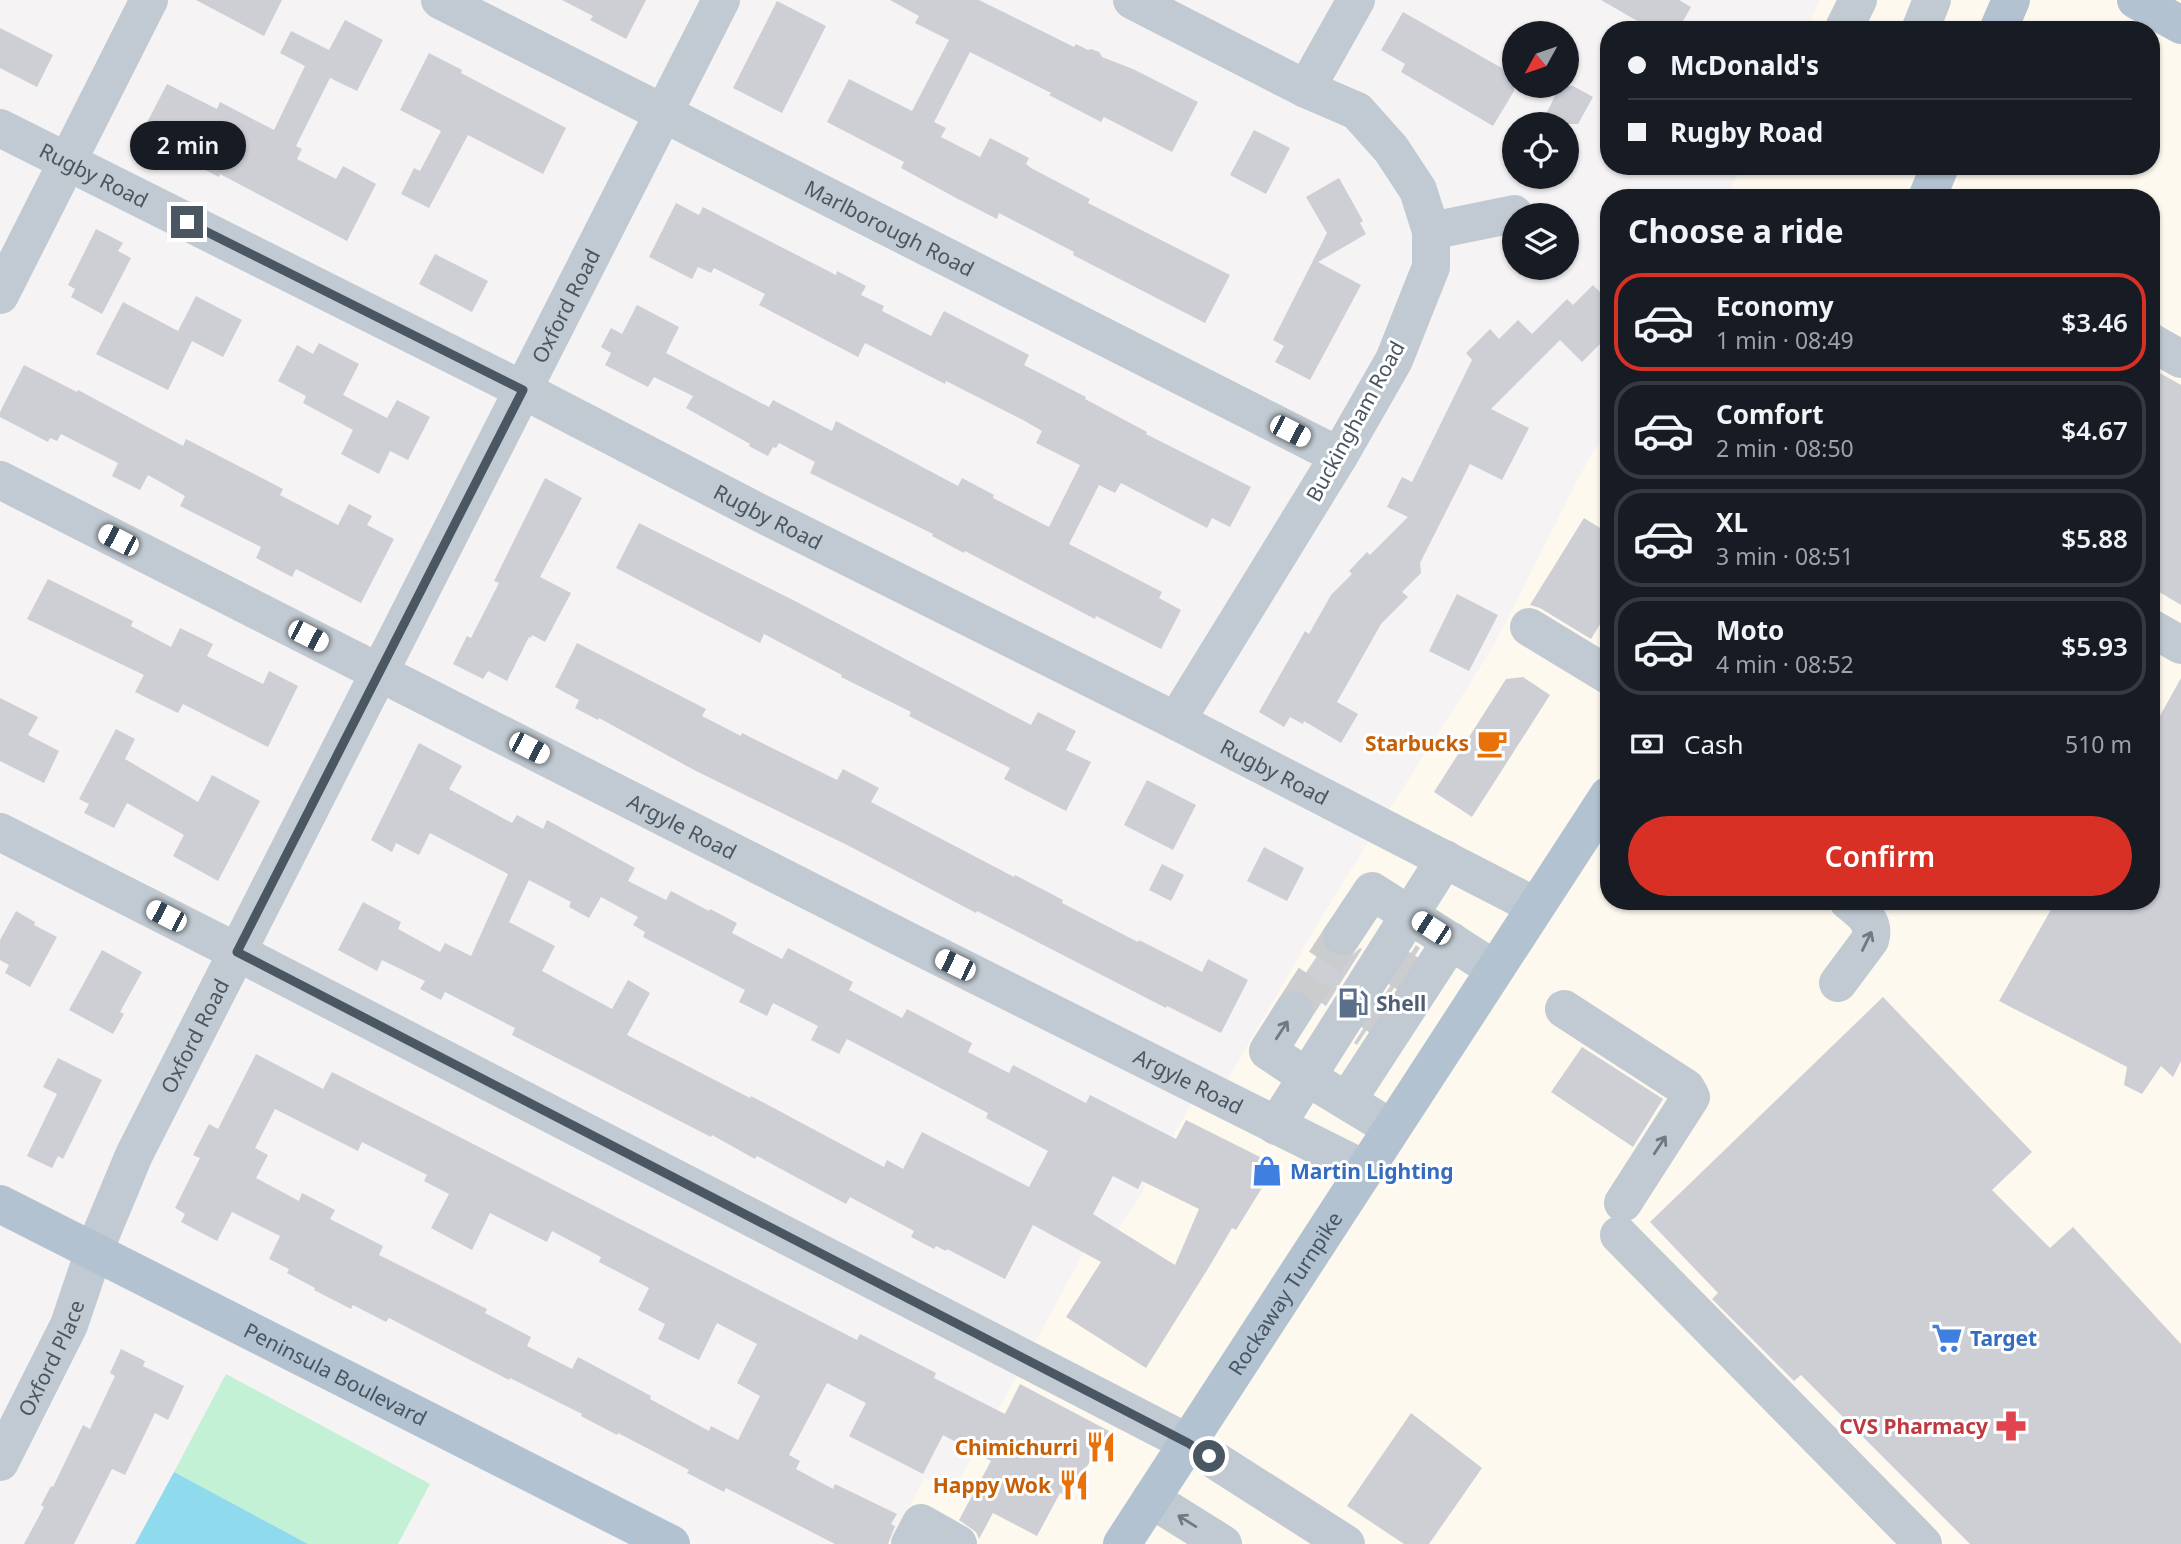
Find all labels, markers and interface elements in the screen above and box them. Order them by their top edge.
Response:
north arrow [1502,21,1578,98]
map controls [1502,21,1579,280]
text: McDonald's [1670,47,1819,83]
button: locate [1502,112,1579,189]
text: Rugby Road [1670,114,1823,150]
callout: 2 min [129,120,245,170]
text: 2 min [157,129,219,161]
street label: Rugby Road [35,136,153,214]
street label: Marlborough Road [800,173,979,283]
button: layers [1502,203,1579,280]
route end [171,206,203,238]
text: Choose a ride [1628,209,1844,252]
street label: Oxford Road [525,244,606,368]
text: Economy [1716,288,1834,324]
icon: car [1632,291,1695,354]
text: $3.46 [2061,304,2128,340]
text: 1 min · 08:49 [1716,324,1854,356]
street label: Buckingham Road [1299,336,1411,506]
text: Comfort [1716,396,1824,432]
icon: car [1632,399,1695,462]
car [1267,412,1314,450]
text: $4.67 [2061,412,2128,448]
text: 2 min · 08:50 [1716,432,1854,464]
street label: Rugby Road [709,478,827,556]
text: XL [1716,504,1748,540]
icon: car [1632,507,1695,570]
text: $5.88 [2061,520,2128,556]
car [95,521,142,559]
text: 3 min · 08:51 [1716,540,1854,572]
text: Moto [1716,612,1784,648]
icon: car [1632,615,1695,678]
car [285,617,332,655]
text: $5.93 [2061,628,2128,664]
text: 4 min · 08:52 [1716,648,1854,680]
icon: cash [1628,725,1666,763]
cafe icon: Starbucks [1475,726,1509,760]
text: Cash [1684,726,1744,762]
text: 510 m [2065,728,2132,760]
car [506,729,553,767]
place label: Starbucks [1365,729,1469,757]
street label: Rugby Road [1216,732,1334,811]
street label: Argyle Road [623,787,741,866]
button: Confirm [1628,816,2132,896]
car [143,897,190,935]
car [1408,908,1455,948]
one-way arrow [1861,931,1874,952]
car [932,946,979,984]
street label: Oxford Road [154,974,235,1098]
fuel station icon: Shell [1336,986,1370,1020]
place label: Shell [1376,989,1426,1017]
one-way arrow [1275,1020,1289,1040]
street label: Argyle Road [1129,1042,1248,1120]
one-way arrow [1654,1136,1668,1156]
shop icon: Martin Lighting [1250,1154,1284,1188]
place label: Martin Lighting [1290,1157,1454,1185]
street label: Rockaway Turnpike [1221,1206,1348,1381]
street label: Oxford Place [11,1296,90,1421]
street label: Peninsula Boulevard [239,1316,432,1432]
supermarket icon: Target [1930,1321,1964,1355]
place label: Target [1970,1324,2037,1352]
pharmacy icon: CVS Pharmacy [1994,1409,2028,1443]
place label: CVS Pharmacy [1839,1412,1988,1440]
restaurant icon: Chimichurri [1084,1430,1118,1464]
place label: Chimichurri [955,1433,1078,1461]
route start [1193,1440,1225,1472]
restaurant icon: Happy Wok [1057,1468,1091,1502]
place label: Happy Wok [933,1471,1052,1499]
one-way arrow [1178,1514,1198,1528]

